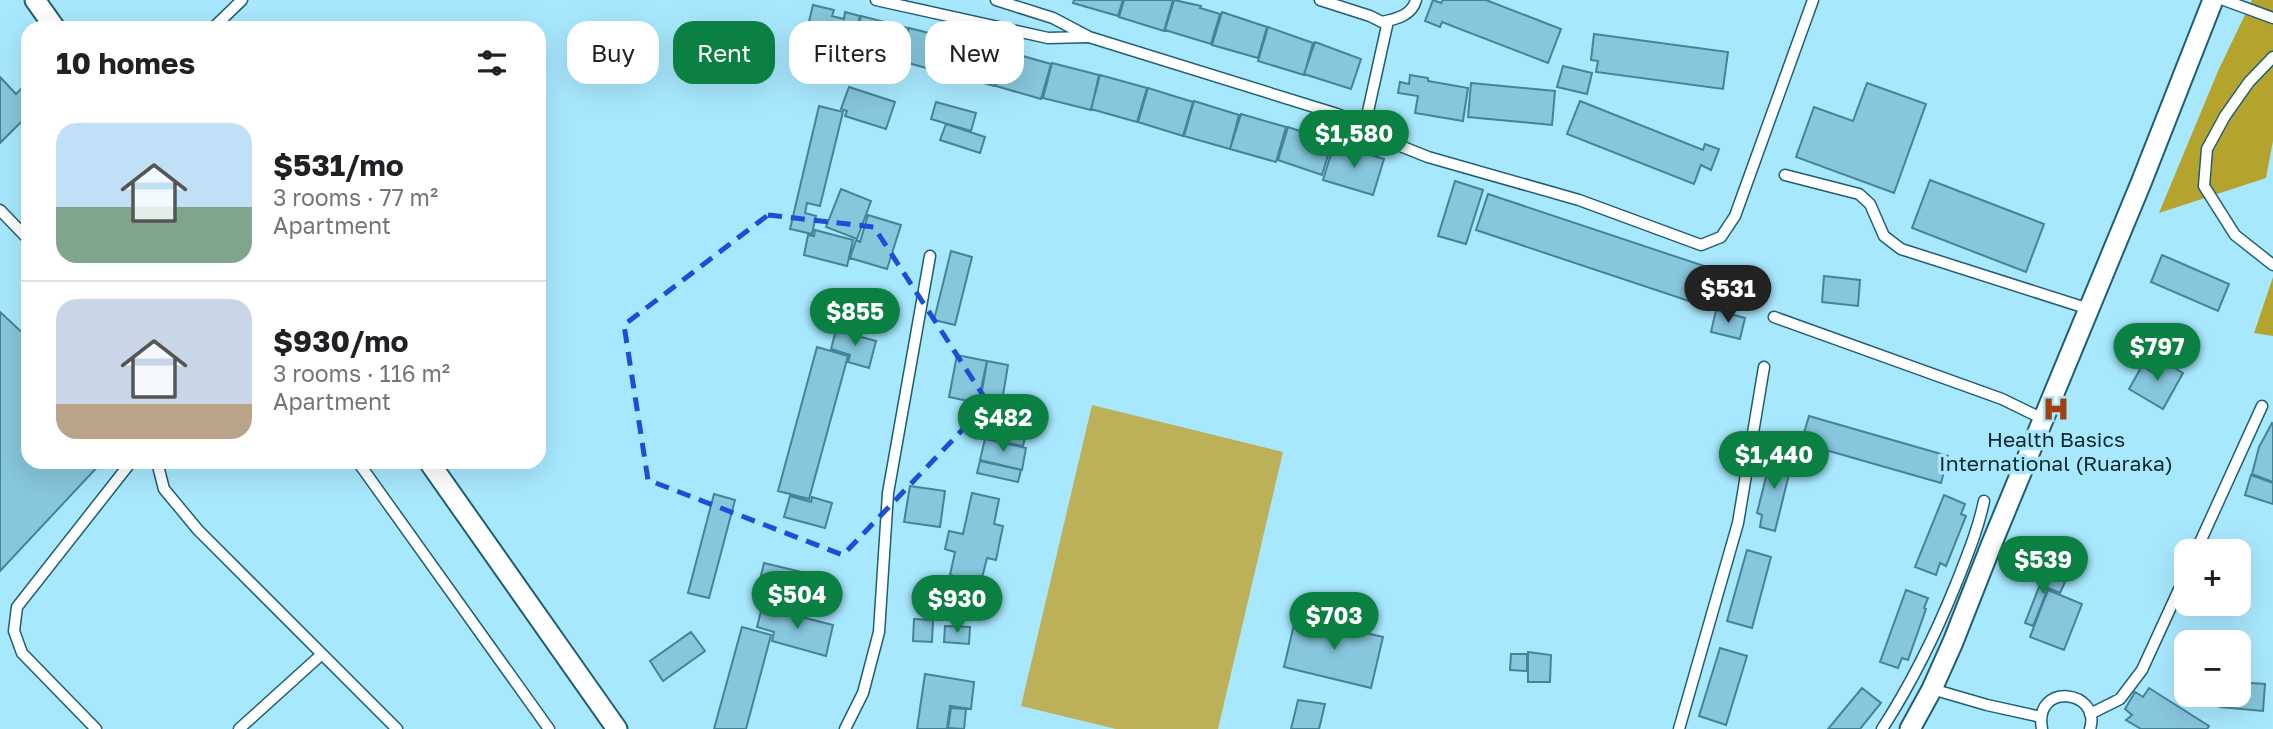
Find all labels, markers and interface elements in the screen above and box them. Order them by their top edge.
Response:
chip: Buy [567,21,659,84]
chip: Rent [673,21,775,84]
chip: Filters [789,21,911,84]
chip: New [925,21,1024,84]
icon: filters [473,44,511,82]
text: 10 homes [56,45,195,81]
pin: $1,580 [1297,110,1411,170]
text: $1,580 [1315,119,1393,147]
text: $531/mo [273,147,404,183]
icon: home [112,151,196,235]
text: 3 rooms · 77 m² [273,183,438,211]
text: Apartment [273,211,391,239]
pin: $531 [1687,266,1769,325]
text: $531 [1700,274,1756,302]
pin: $855 [814,288,896,348]
text: $855 [826,297,884,325]
text: $930/mo [273,323,409,359]
pin: $797 [2116,324,2198,383]
icon: home [112,327,196,411]
text: $797 [2129,332,2185,360]
text: 3 rooms · 116 m² [273,359,450,387]
text: Apartment [273,387,391,415]
pin: $482 [962,394,1044,454]
hospital icon: Health Basics International (Ruaraka) [2041,394,2071,424]
text: $482 [974,403,1032,431]
place label: Health Basics International (Ruaraka) [1939,426,2173,476]
pin: $1,440 [1717,432,1831,491]
text: $1,440 [1735,440,1813,468]
pin: $539 [2002,536,2084,596]
map controls [2174,539,2251,707]
button: + [2174,539,2251,616]
text: $539 [2014,545,2072,573]
pin: $504 [756,572,838,631]
pin: $930 [916,576,998,635]
text: $504 [768,580,826,608]
text: $930 [928,584,987,612]
pin: $703 [1293,592,1375,652]
text: $703 [1306,601,1362,629]
button: − [2174,630,2251,707]

